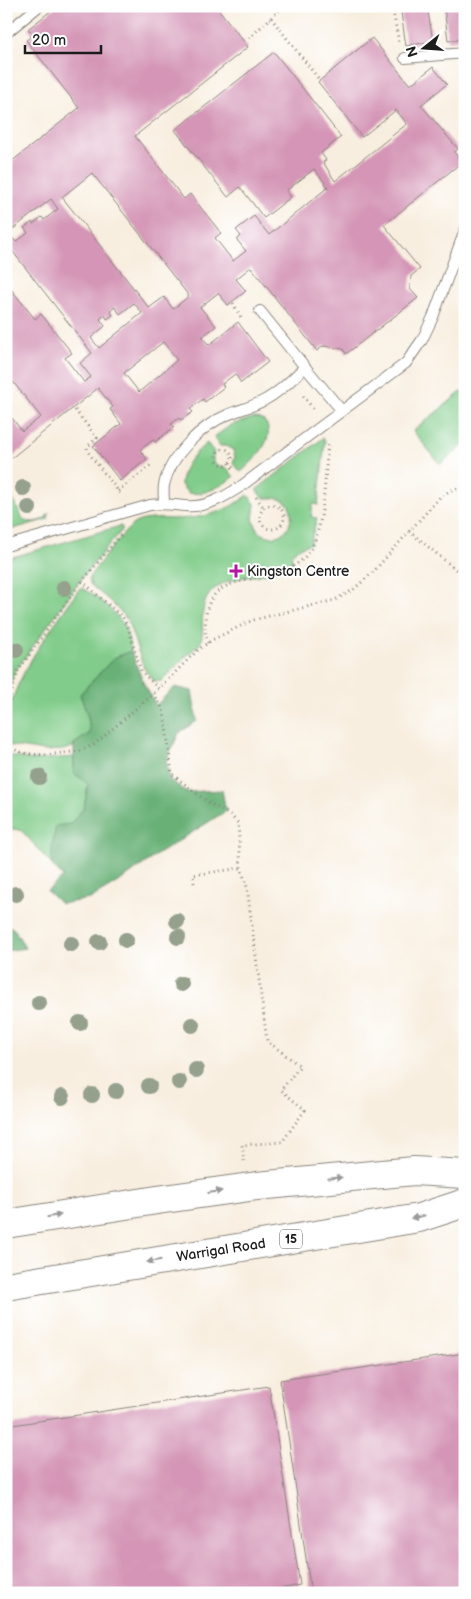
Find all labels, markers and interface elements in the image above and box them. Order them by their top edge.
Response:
scale bar [25,22,101,54]
north arrow [398,22,448,72]
text: 20 m [32,31,66,50]
text: N [402,44,422,59]
place label: Kingston Centre [247,563,349,580]
marker: Kingston Centre [229,564,243,578]
one-way arrow [327,1174,343,1182]
one-way arrow [207,1187,223,1195]
one-way arrow [47,1212,63,1220]
one-way arrow [411,1213,426,1221]
road number: 15 [280,1230,302,1248]
street label: Warrigal Road [175,1235,267,1265]
one-way arrow [146,1258,162,1266]

